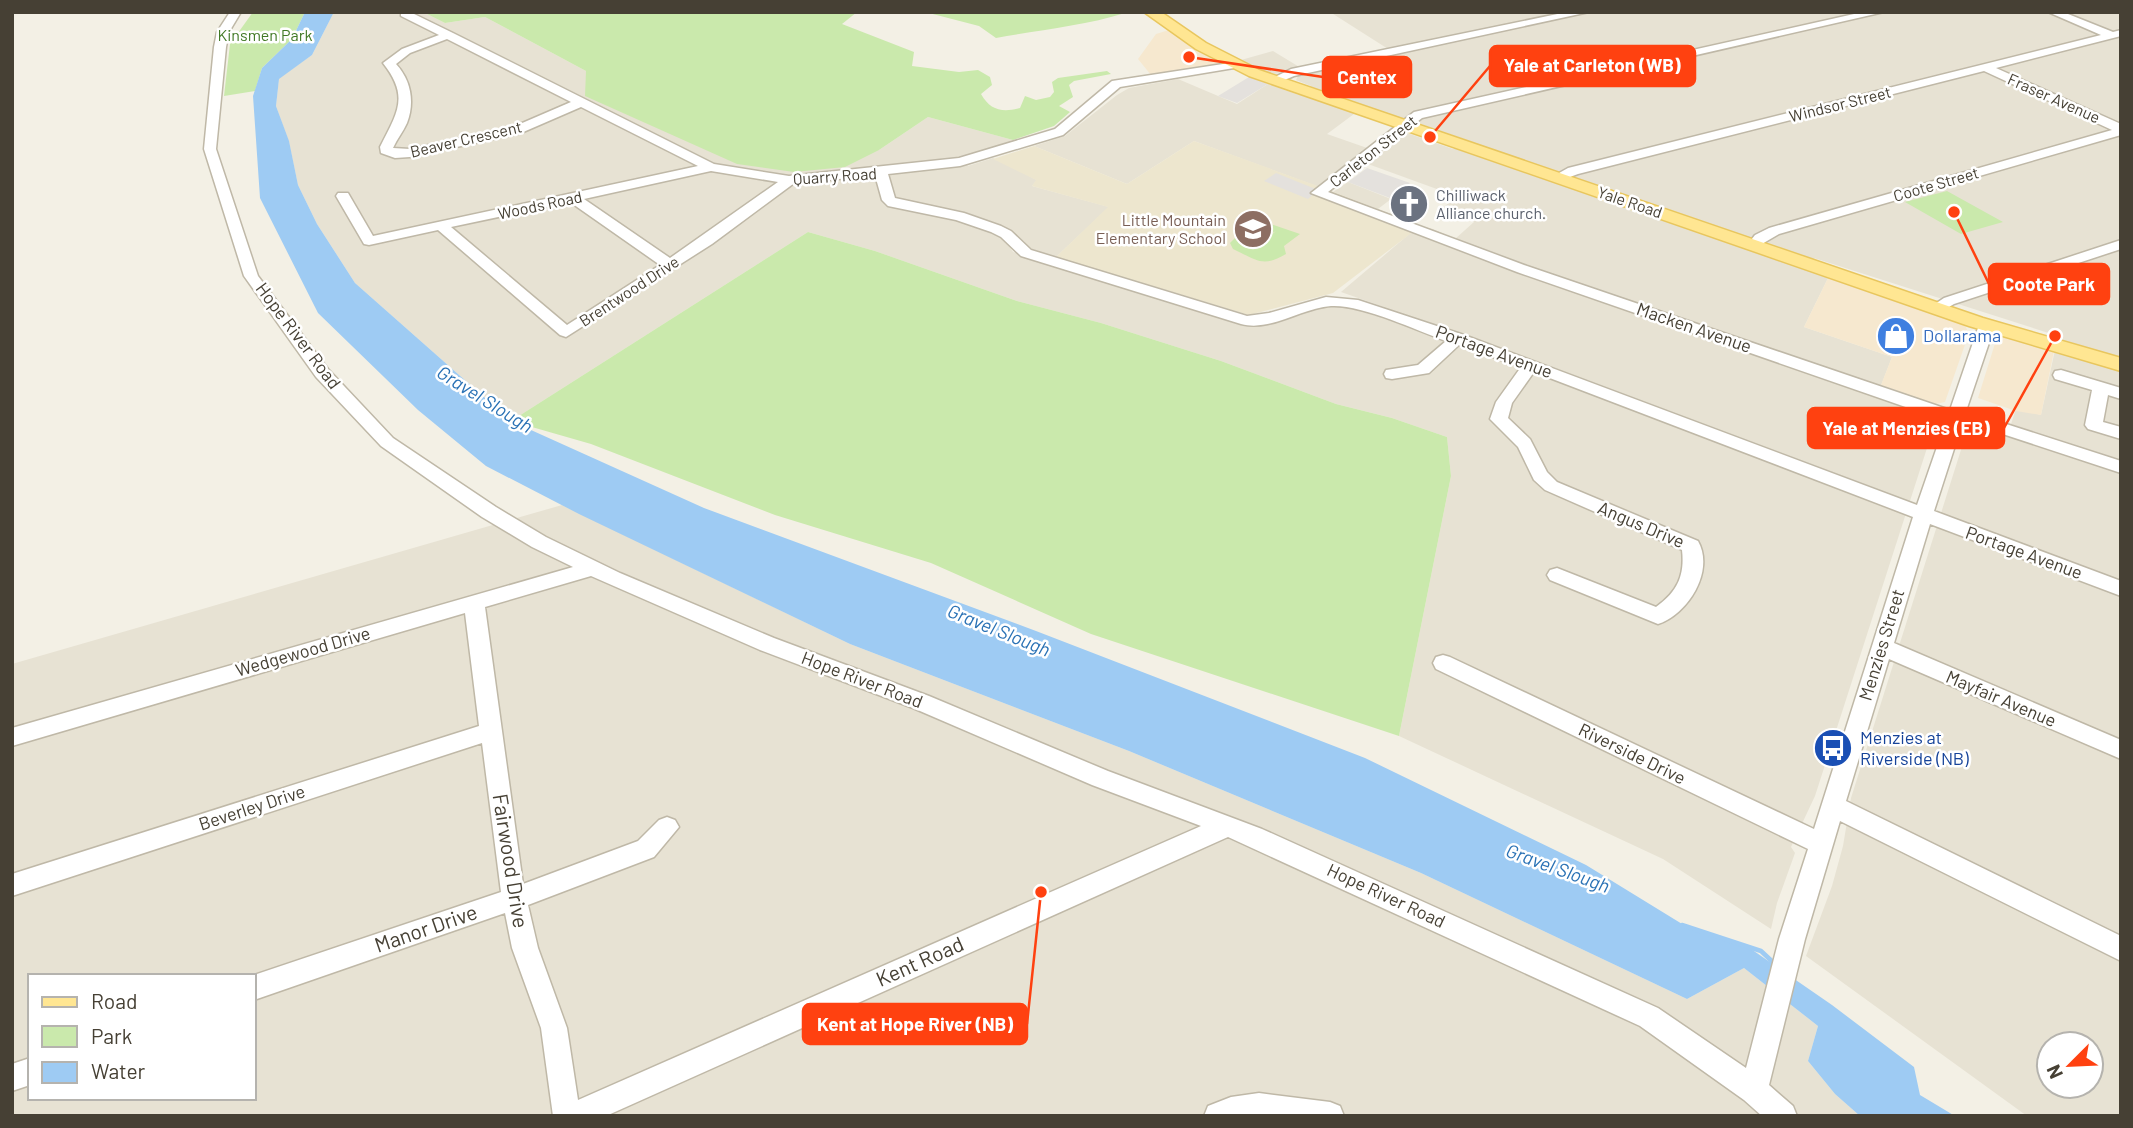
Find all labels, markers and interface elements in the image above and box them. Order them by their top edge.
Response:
park label: Kinsmen Park [217,25,313,44]
callout: Yale at Carleton (WB) [1490,46,1695,86]
text: Yale at Carleton (WB) [1503,53,1681,76]
callout: Centex [1323,57,1411,97]
text: Centex [1337,65,1397,88]
street label: Fraser Avenue [2005,69,2103,126]
street label: Windsor Street [1787,82,1893,125]
street label: Carleton Street [1325,111,1420,191]
street label: Beaver Crescent [408,116,524,161]
street label: Coote Street [1891,162,1981,205]
street label: Quarry Road [792,163,878,188]
street label: Yale Road [1595,182,1665,221]
church icon: Chilliwack Alliance church. [1388,183,1430,225]
place label: Chilliwack Alliance church. [1436,185,1546,222]
street label: Woods Road [496,186,584,223]
school or university icon: Little Mountain Elementary School [1232,208,1274,250]
place label: Little Mountain Elementary School [1096,210,1226,247]
street label: Brentwood Drive [575,251,682,330]
callout: Coote Park [1989,264,2109,304]
text: Coote Park [2003,272,2095,295]
street label: Hope River Road [252,278,346,393]
street label: Macken Avenue [1634,297,1755,357]
shop icon: Dollarama [1875,315,1917,357]
street label: Portage Avenue [1433,320,1556,382]
place label: Dollarama [1923,324,2001,346]
water label: Gravel Slough [433,360,538,437]
callout: Yale at Menzies (EB) [1808,408,2004,448]
text: Yale at Menzies (EB) [1822,416,1990,439]
street label: Angus Drive [1595,496,1688,552]
street label: Portage Avenue [1963,521,2086,583]
street label: Menzies Street [1854,586,1908,703]
water label: Gravel Slough [944,599,1054,661]
street label: Wedgewood Drive [233,621,373,681]
street label: Hope River Road [799,646,926,712]
street label: Mayfair Avenue [1943,665,2060,731]
street label: Riverside Drive [1575,718,1690,788]
place label: Menzies at Riverside (NB) [1860,726,1969,769]
bus stop icon: Menzies at Riverside (NB) [1812,727,1854,769]
street label: Beverley Drive [196,780,308,835]
street label: Fairwood Drive [489,792,534,930]
water label: Gravel Slough [1503,838,1613,897]
street label: Hope River Road [1324,858,1449,932]
street label: Manor Drive [371,898,480,957]
street label: Kent Road [872,930,967,991]
legend [28,974,256,1100]
text: Road [91,988,137,1013]
callout: Kent at Hope River (NB) [803,1004,1027,1044]
text: Kent at Hope River (NB) [817,1012,1013,1035]
text: Park [91,1023,132,1048]
north arrow [2035,1030,2105,1100]
text: Water [91,1058,146,1083]
text: N [2041,1062,2067,1083]

